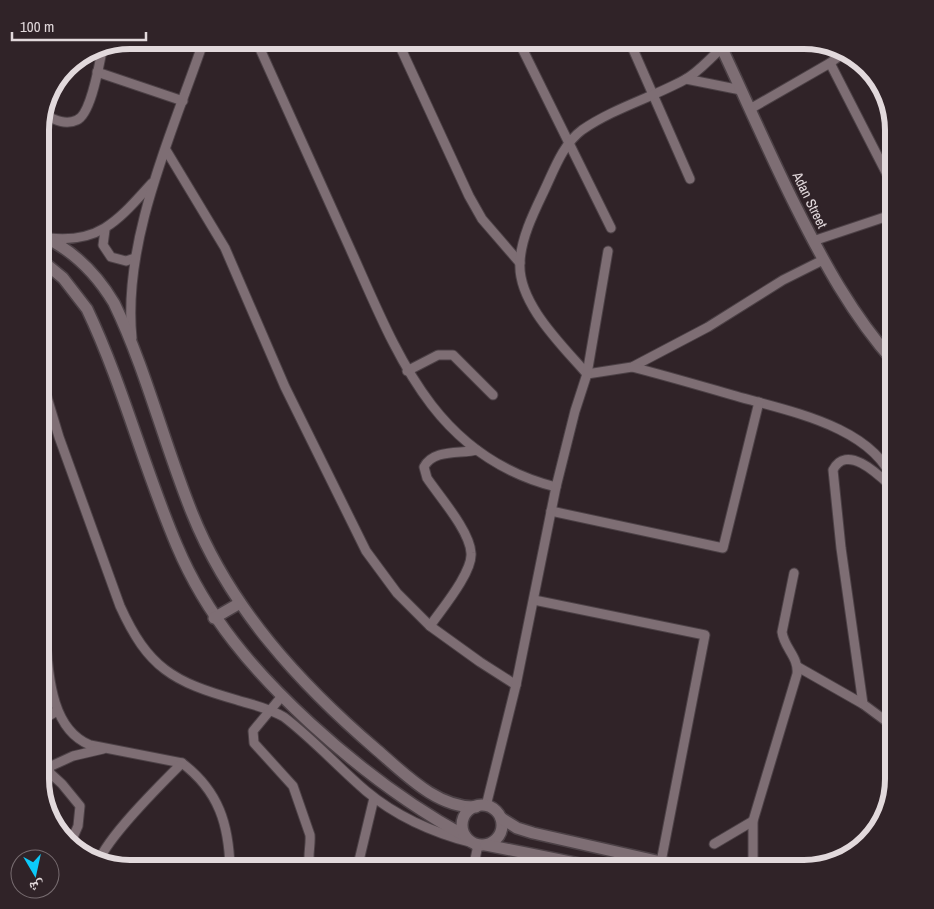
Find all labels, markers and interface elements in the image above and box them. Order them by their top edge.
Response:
scale bar [12,10,146,42]
text: 100 m [20,16,54,37]
street label: Adan Street [788,168,831,231]
north arrow [10,849,60,899]
text: ش [28,877,46,897]

